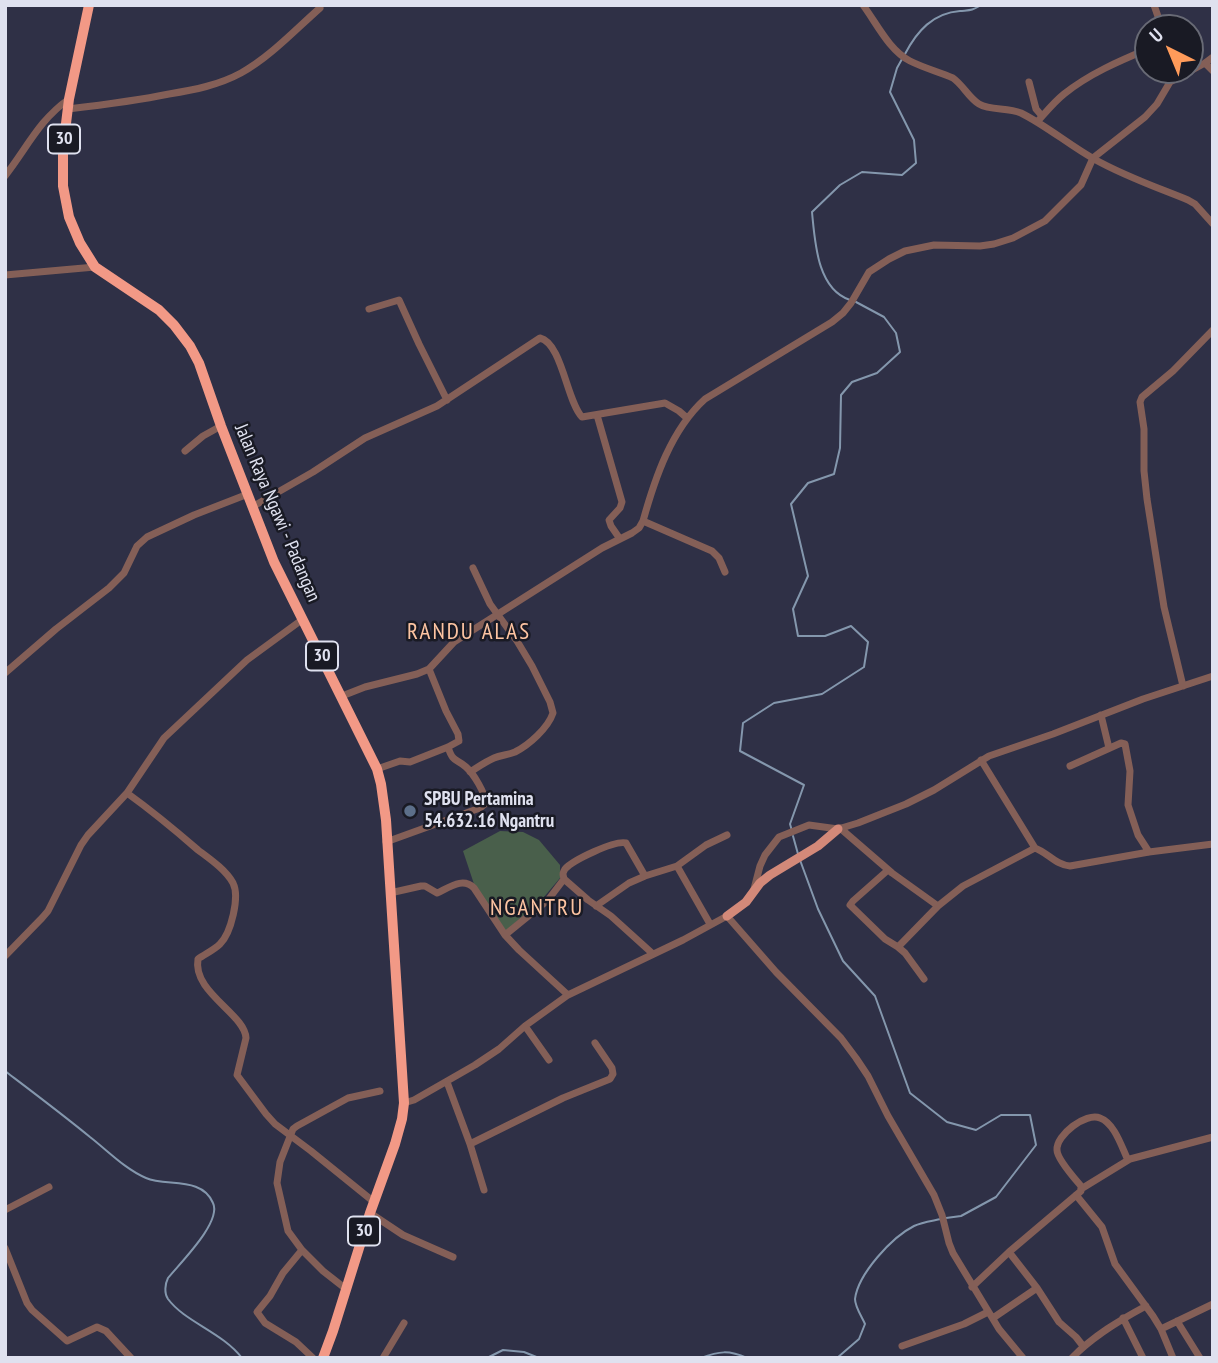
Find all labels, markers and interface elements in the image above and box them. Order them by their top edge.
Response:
north arrow [1134,14,1204,84]
text: U [1144,23,1168,47]
road number: 30 [48,124,80,154]
street label: Jalan Raya Ngawi - Padangan [229,421,325,605]
district label: RANDU ALAS [408,618,530,646]
road number: 30 [306,642,338,670]
place label: SPBU Pertamina 54.632.16 Ngantru [424,789,554,833]
marker: SPBU Pertamina 54.632.16 Ngantru [402,803,418,819]
district label: NGANTRU [491,894,583,922]
road number: 30 [348,1216,380,1246]

